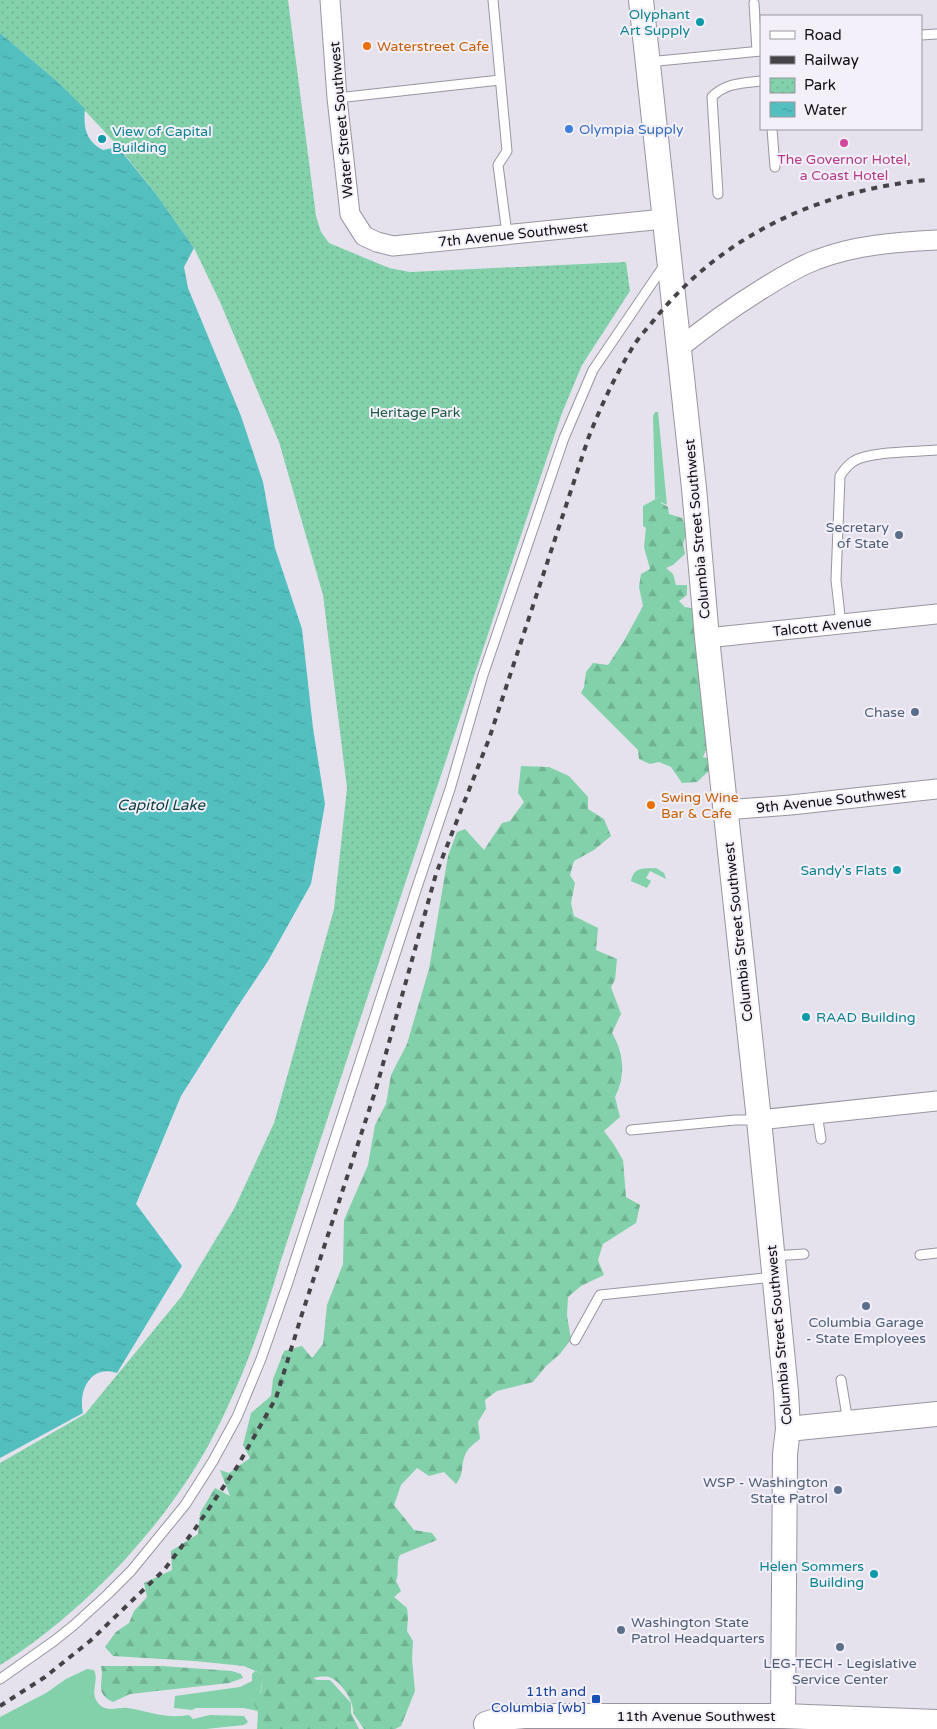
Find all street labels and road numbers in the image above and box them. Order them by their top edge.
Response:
street label: Water Street Southwest [326,40,357,199]
street label: 7th Avenue Southwest [437,218,589,251]
street label: Columbia Street Southwest [681,438,714,620]
street label: Talcott Avenue [772,613,872,640]
street label: 9th Avenue Southwest [755,784,907,817]
street label: Columbia Street Southwest [721,841,756,1023]
street label: Columbia Street Southwest [763,1244,796,1426]
street label: 11th Avenue Southwest [616,1708,776,1725]

